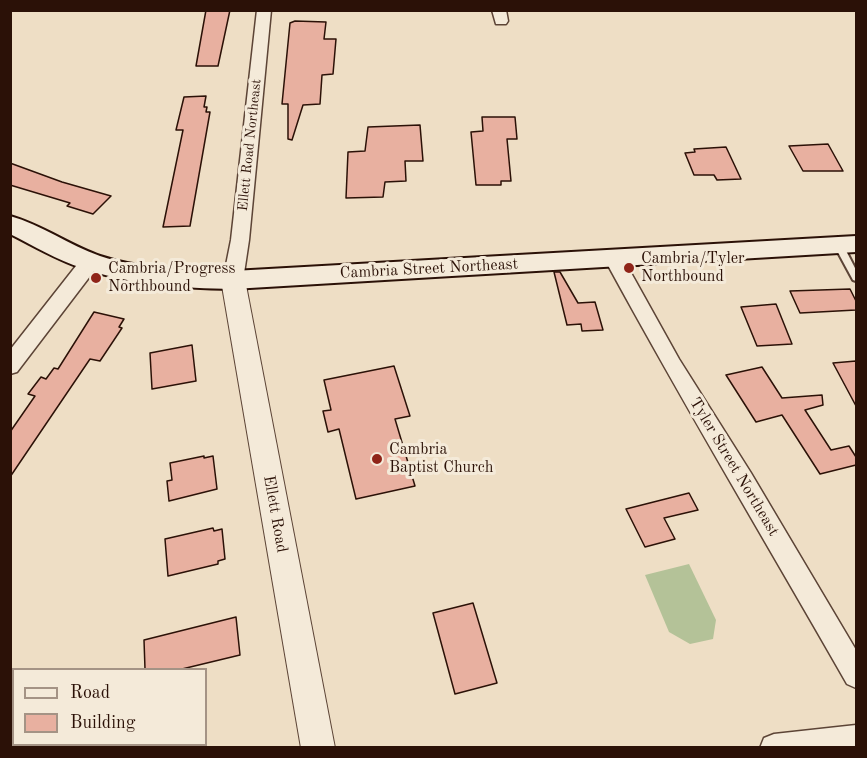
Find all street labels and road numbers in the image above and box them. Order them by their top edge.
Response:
street label: Ellett Road Northeast [235,78,265,212]
street label: Cambria Street Northeast [339,255,519,283]
street label: Tyler Street Northeast [685,394,783,540]
street label: Ellett Road [259,474,291,554]

